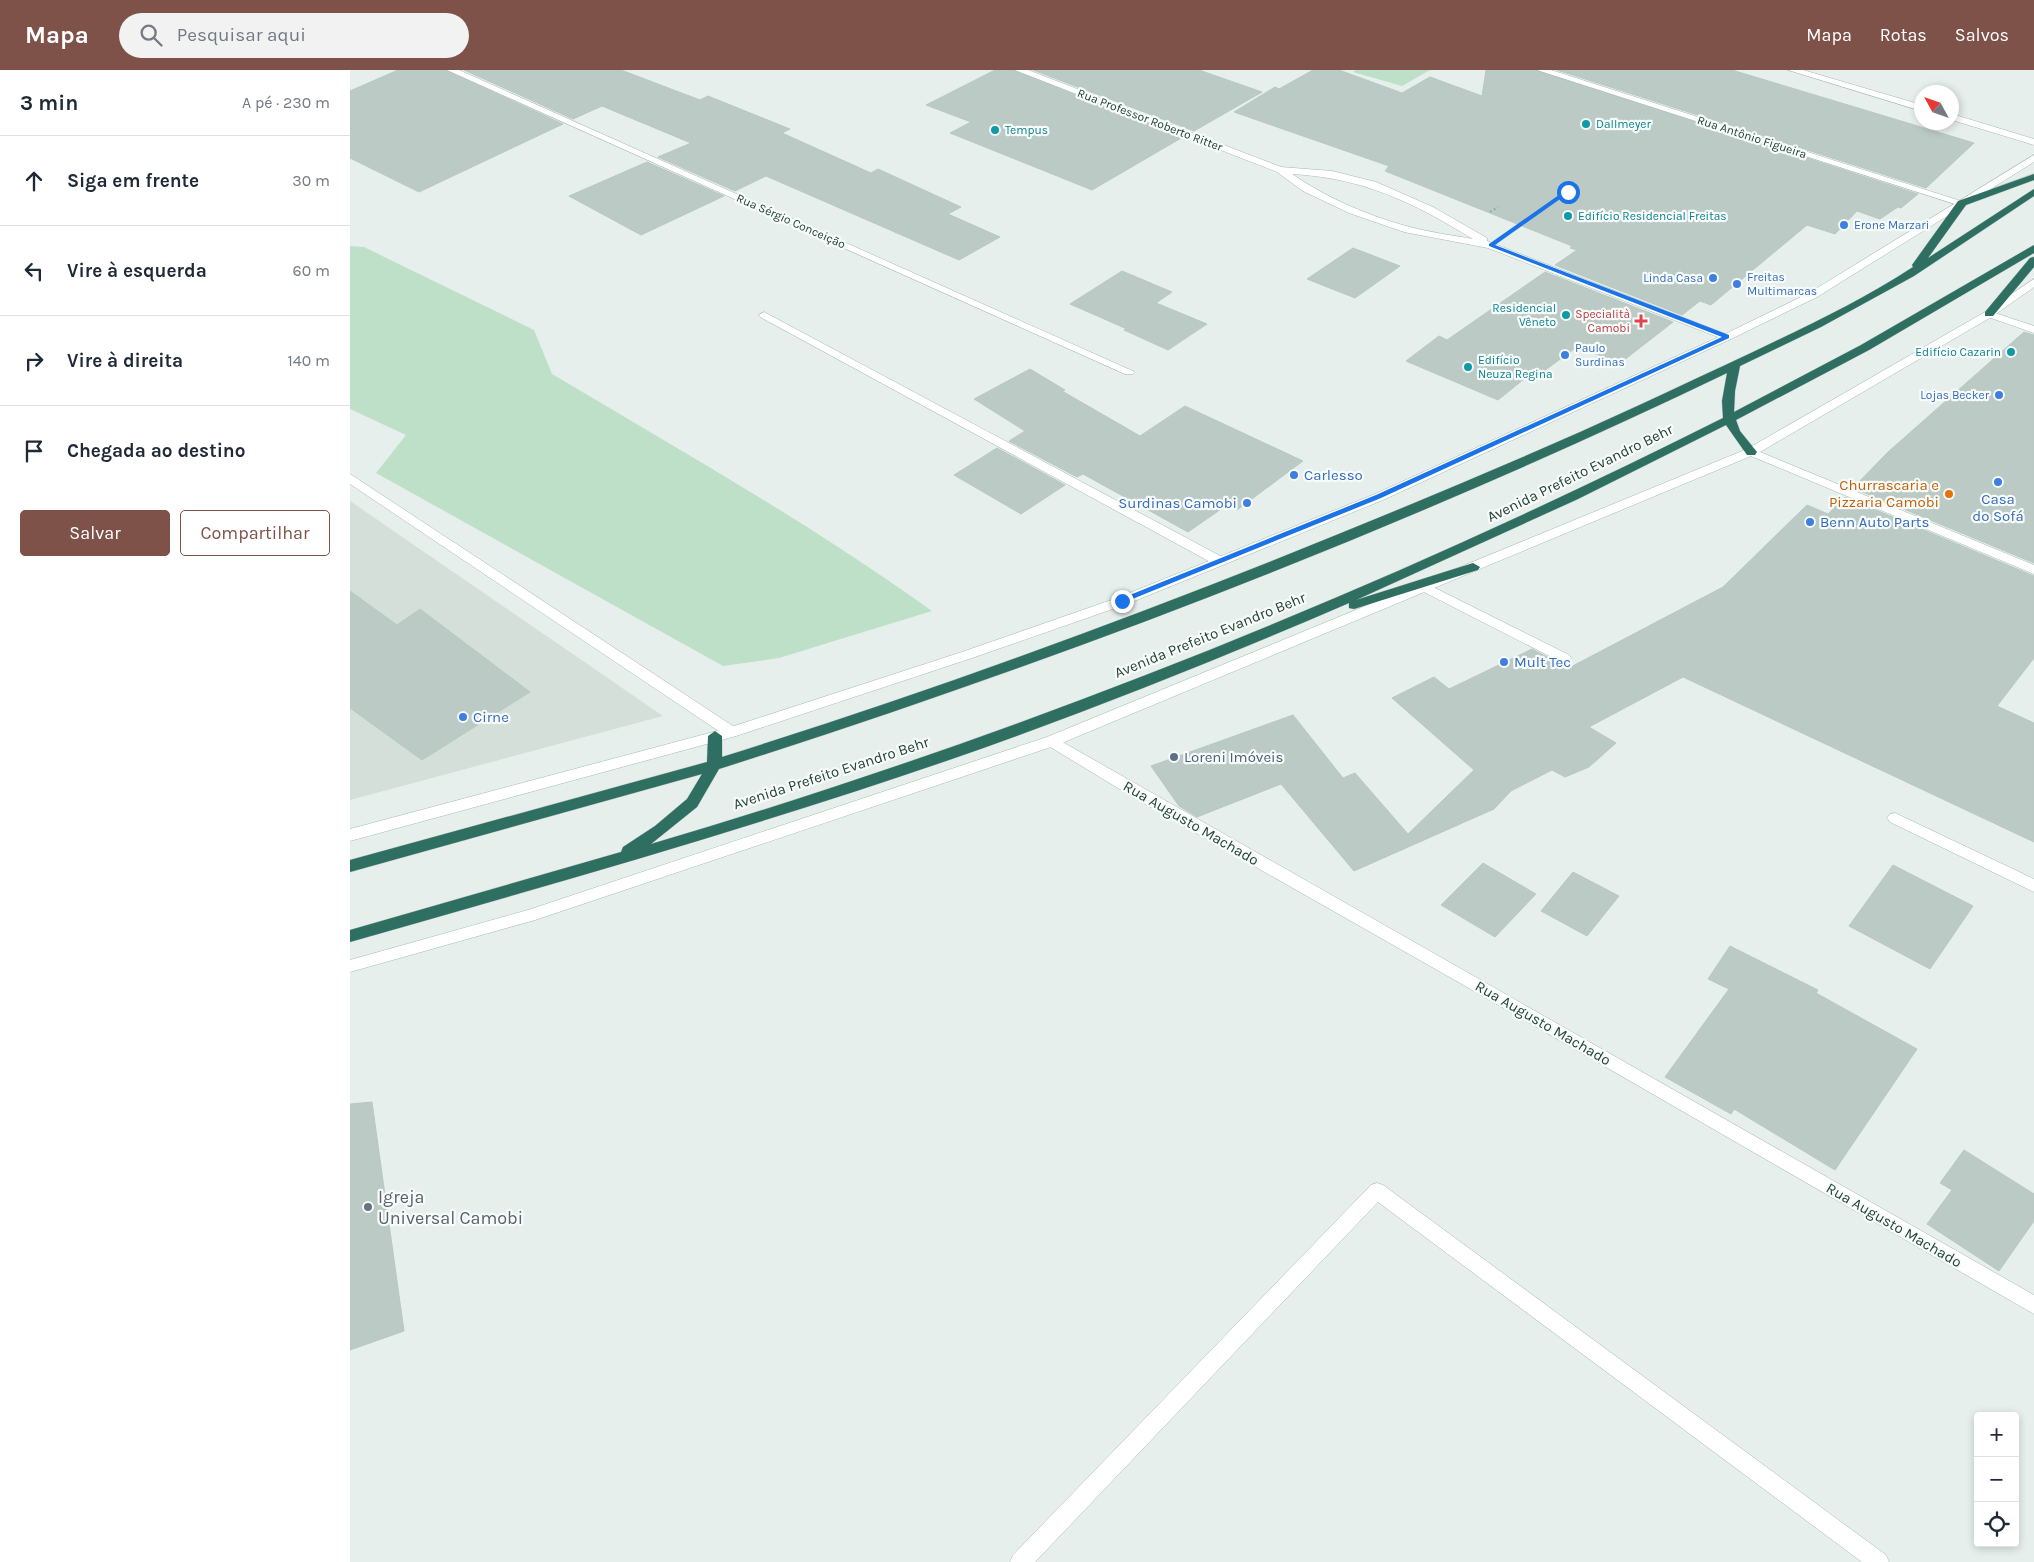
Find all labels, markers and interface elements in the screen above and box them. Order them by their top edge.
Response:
search box [119,13,469,58]
text: Mapa [25,21,89,49]
icon: search [137,21,165,49]
text: Pesquisar aqui [177,24,306,46]
text: Mapa [1806,24,1852,46]
text: Rotas [1880,24,1927,46]
text: Salvos [1955,24,2009,46]
north arrow [1914,85,1959,130]
street label: Rua Professor Roberto Ritter [1076,86,1225,154]
text: 3 min [20,91,78,115]
text: A pé · 230 m [242,93,330,112]
street label: Rua Antônio Figueira [1696,113,1808,161]
place label: Dallmeyer [1596,117,1651,131]
marker: Dallmeyer [1580,118,1592,130]
place label: Tempus [1005,123,1048,137]
marker: Tempus [989,124,1001,136]
icon: ahead [20,167,48,195]
text: Siga em frente [67,170,199,192]
text: 30 m [292,171,330,190]
route start [1557,181,1580,204]
street label: Rua Sérgio Conceição [734,191,848,251]
place label: Edifício Residencial Freitas [1578,209,1727,223]
marker: Edifício Residencial Freitas [1562,210,1574,222]
place label: Erone Marzari [1854,218,1929,232]
marker: Erone Marzari [1838,219,1850,231]
icon: left [20,257,48,285]
text: Vire à esquerda [67,260,207,282]
text: 60 m [293,261,330,280]
place label: Freitas Multimarcas [1747,270,1817,298]
place label: Linda Casa [1643,271,1703,285]
marker: Linda Casa [1707,272,1719,284]
marker: Freitas Multimarcas [1731,278,1743,290]
place label: Residencial Vêneto [1492,301,1556,329]
place label: Specialità Camobi [1575,307,1630,335]
marker: Residencial Vêneto [1560,309,1572,321]
marker: Specialità Camobi [1634,314,1648,328]
place label: Paulo Surdinas [1575,341,1625,369]
place label: Edifício Cazarin [1915,345,2001,359]
marker: Edifício Cazarin [2005,346,2017,358]
icon: right [20,347,48,375]
marker: Paulo Surdinas [1559,349,1571,361]
text: Vire à direita [67,350,183,372]
text: 140 m [288,351,330,370]
place label: Edifício Neuza Regina [1478,353,1553,381]
marker: Edifício Neuza Regina [1462,361,1474,373]
place label: Lojas Becker [1920,388,1990,402]
marker: Lojas Becker [1993,389,2005,401]
street label: Avenida Prefeito Evandro Behr [1484,420,1676,526]
icon: arrive [20,437,48,465]
text: Chegada ao destino [67,440,245,462]
place label: Carlesso [1304,466,1363,484]
marker: Carlesso [1288,469,1300,481]
place label: Churrascaria e Pizzaria Camobi [1829,476,1939,511]
marker: Casa do Sofá [1992,476,2004,488]
marker: Churrascaria e Pizzaria Camobi [1943,488,1955,500]
place label: Casa do Sofá [1972,490,2024,525]
place label: Surdinas Camobi [1118,494,1237,512]
marker: Surdinas Camobi [1241,497,1253,509]
button: Salvar [20,510,170,556]
button: Compartilhar [180,510,330,556]
place label: Benn Auto Parts [1820,513,1929,531]
marker: Benn Auto Parts [1804,516,1816,528]
street label: Avenida Prefeito Evandro Behr [1112,588,1309,682]
route end [1111,590,1134,613]
place label: Mult Tec [1514,653,1571,671]
marker: Mult Tec [1498,656,1510,668]
place label: Cirne [473,708,509,726]
marker: Cirne [457,711,469,723]
street label: Avenida Prefeito Evandro Behr [731,733,932,813]
place label: Loreni Imóveis [1184,748,1283,766]
marker: Loreni Imóveis [1168,751,1180,763]
street label: Rua Augusto Machado [1120,777,1262,869]
street label: Rua Augusto Machado [1472,977,1614,1069]
street label: Rua Augusto Machado [1823,1179,1965,1271]
place label: Igreja Universal Camobi [378,1186,523,1229]
marker: Igreja Universal Camobi [362,1201,374,1213]
map controls [1974,1412,2019,1547]
button: + [1974,1412,2019,1457]
button: − [1974,1457,2019,1502]
button: locate [1974,1502,2019,1547]

